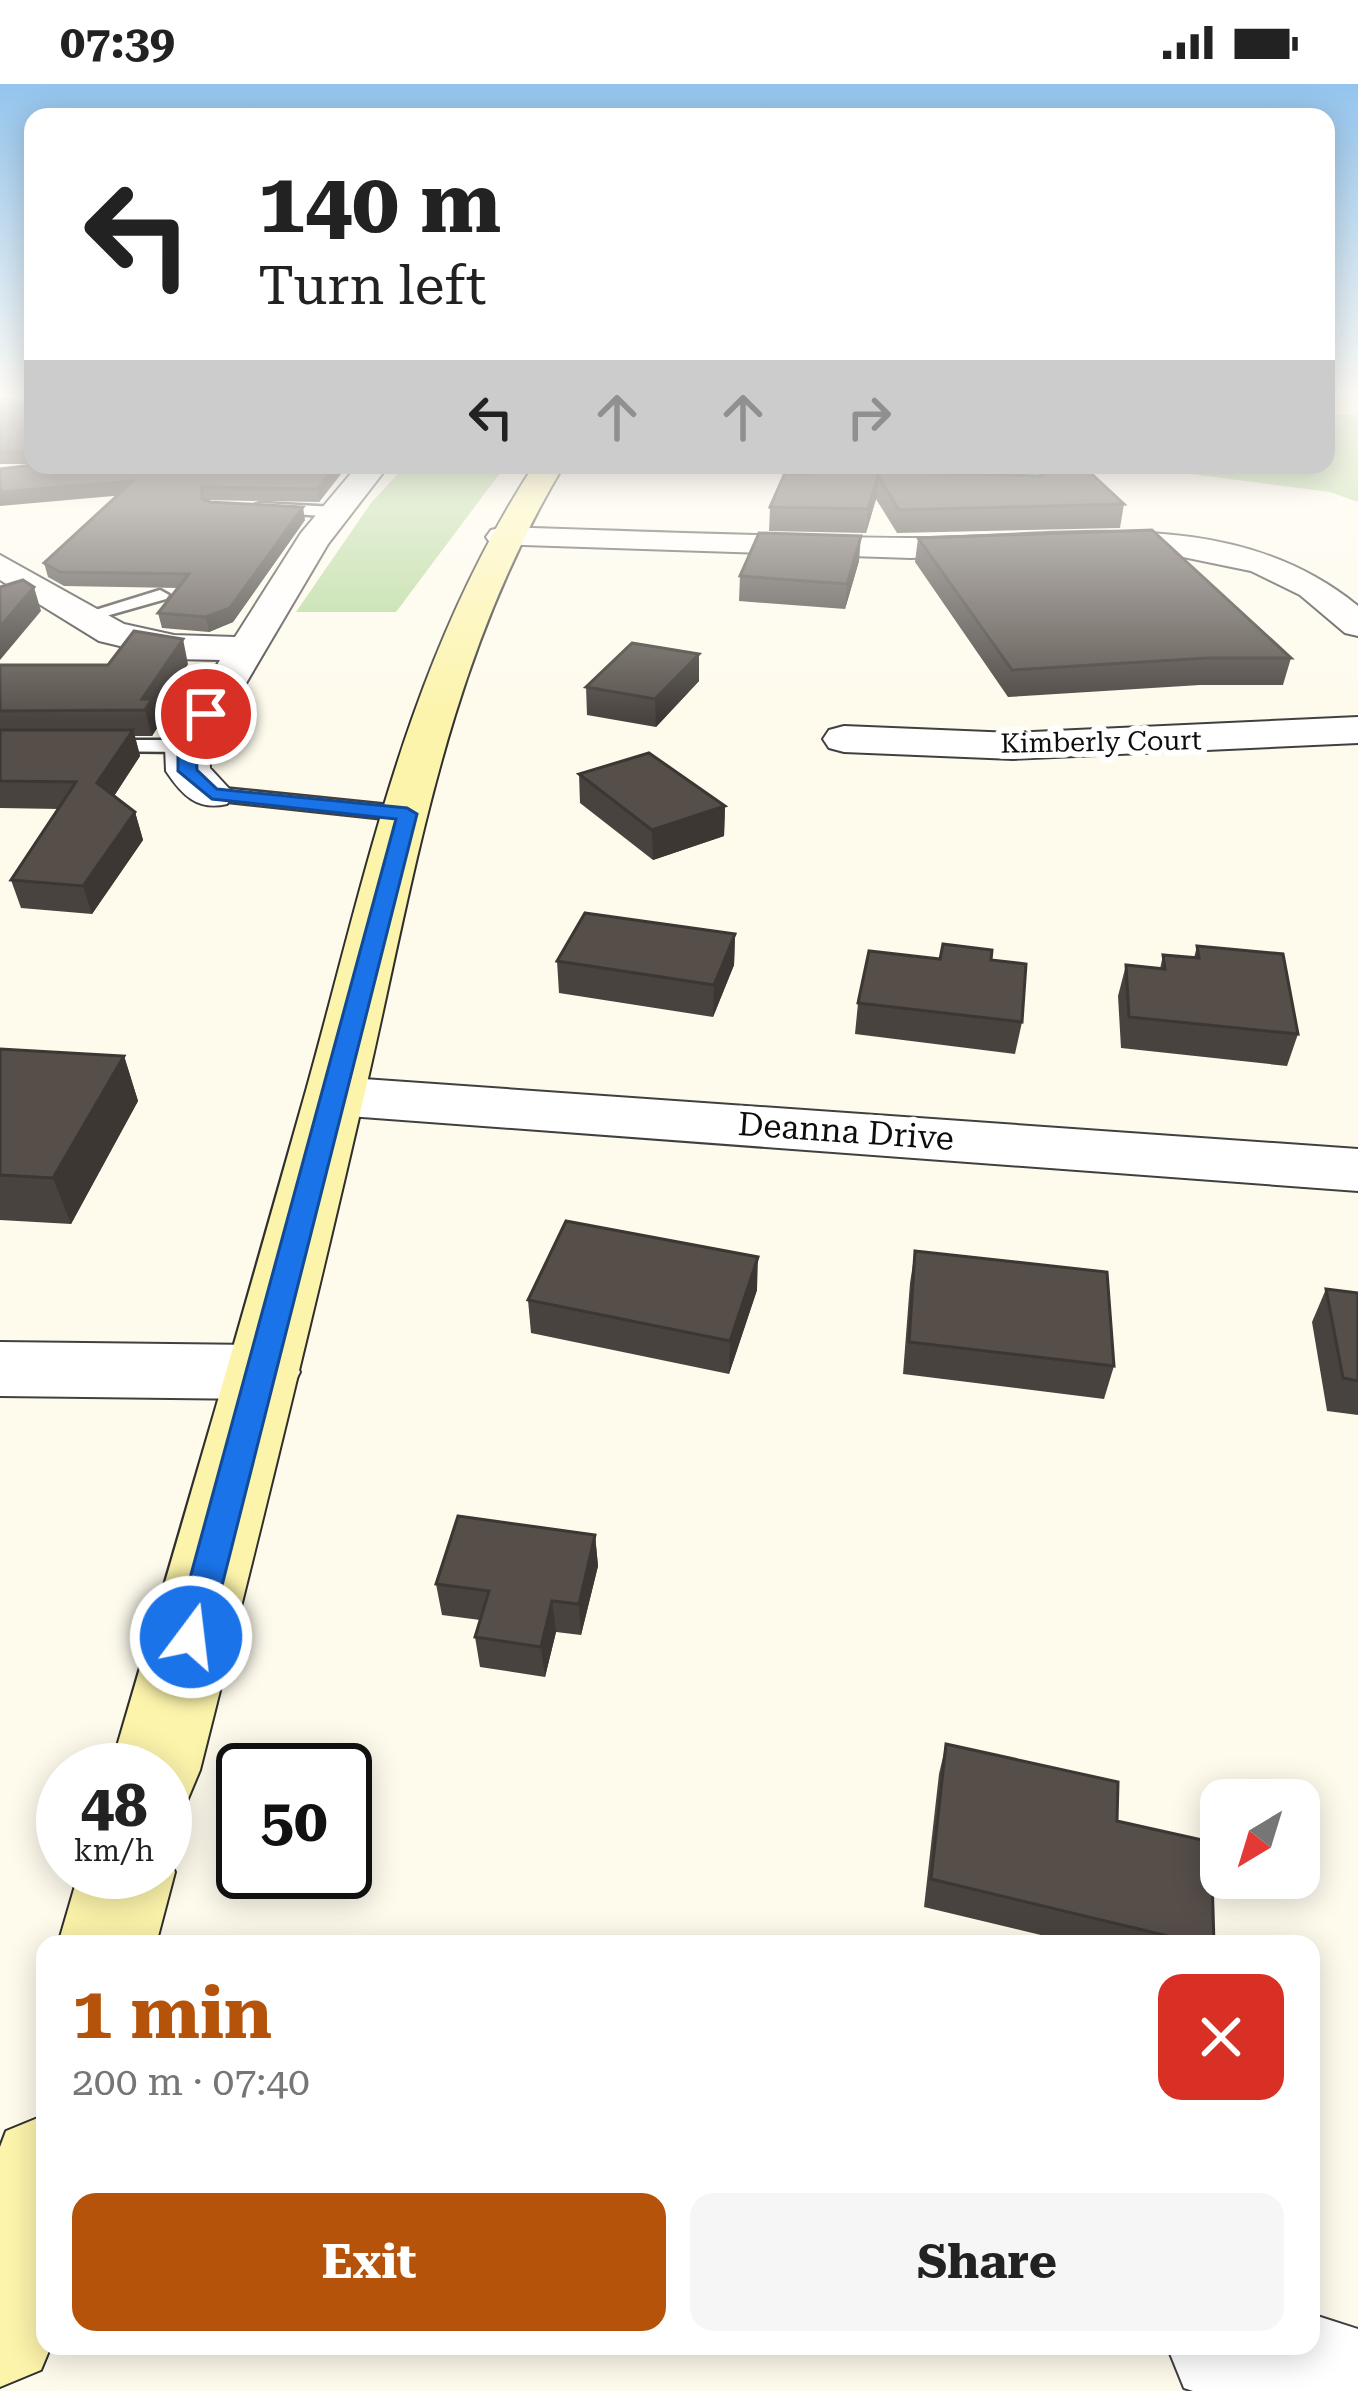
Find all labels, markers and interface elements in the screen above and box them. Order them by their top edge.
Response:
text: 07:39 [60,16,175,69]
text: 140 m [258,154,501,252]
icon: left [60,156,216,312]
text: Turn left [258,254,486,317]
icon: left [458,384,524,450]
icon: ahead [584,384,650,450]
icon: ahead [710,384,776,450]
icon: right [836,384,902,450]
pin [155,663,257,765]
icon: arrive [173,681,239,747]
street label: Kimberly Court [1000,724,1202,760]
street label: Deanna Drive [737,1104,955,1158]
position arrow [128,1574,254,1700]
speed limit sign: 50 [216,1743,372,1899]
text: 48 [80,1770,148,1841]
north arrow [1200,1779,1320,1899]
map controls [1200,1779,1320,1899]
text: km/h [74,1833,154,1868]
text: 1 min [72,1971,272,2056]
button: close [1158,1974,1284,2100]
text: 200 m · 07:40 [72,2059,310,2105]
button: Exit [72,2193,666,2331]
button: Share [690,2193,1284,2331]

